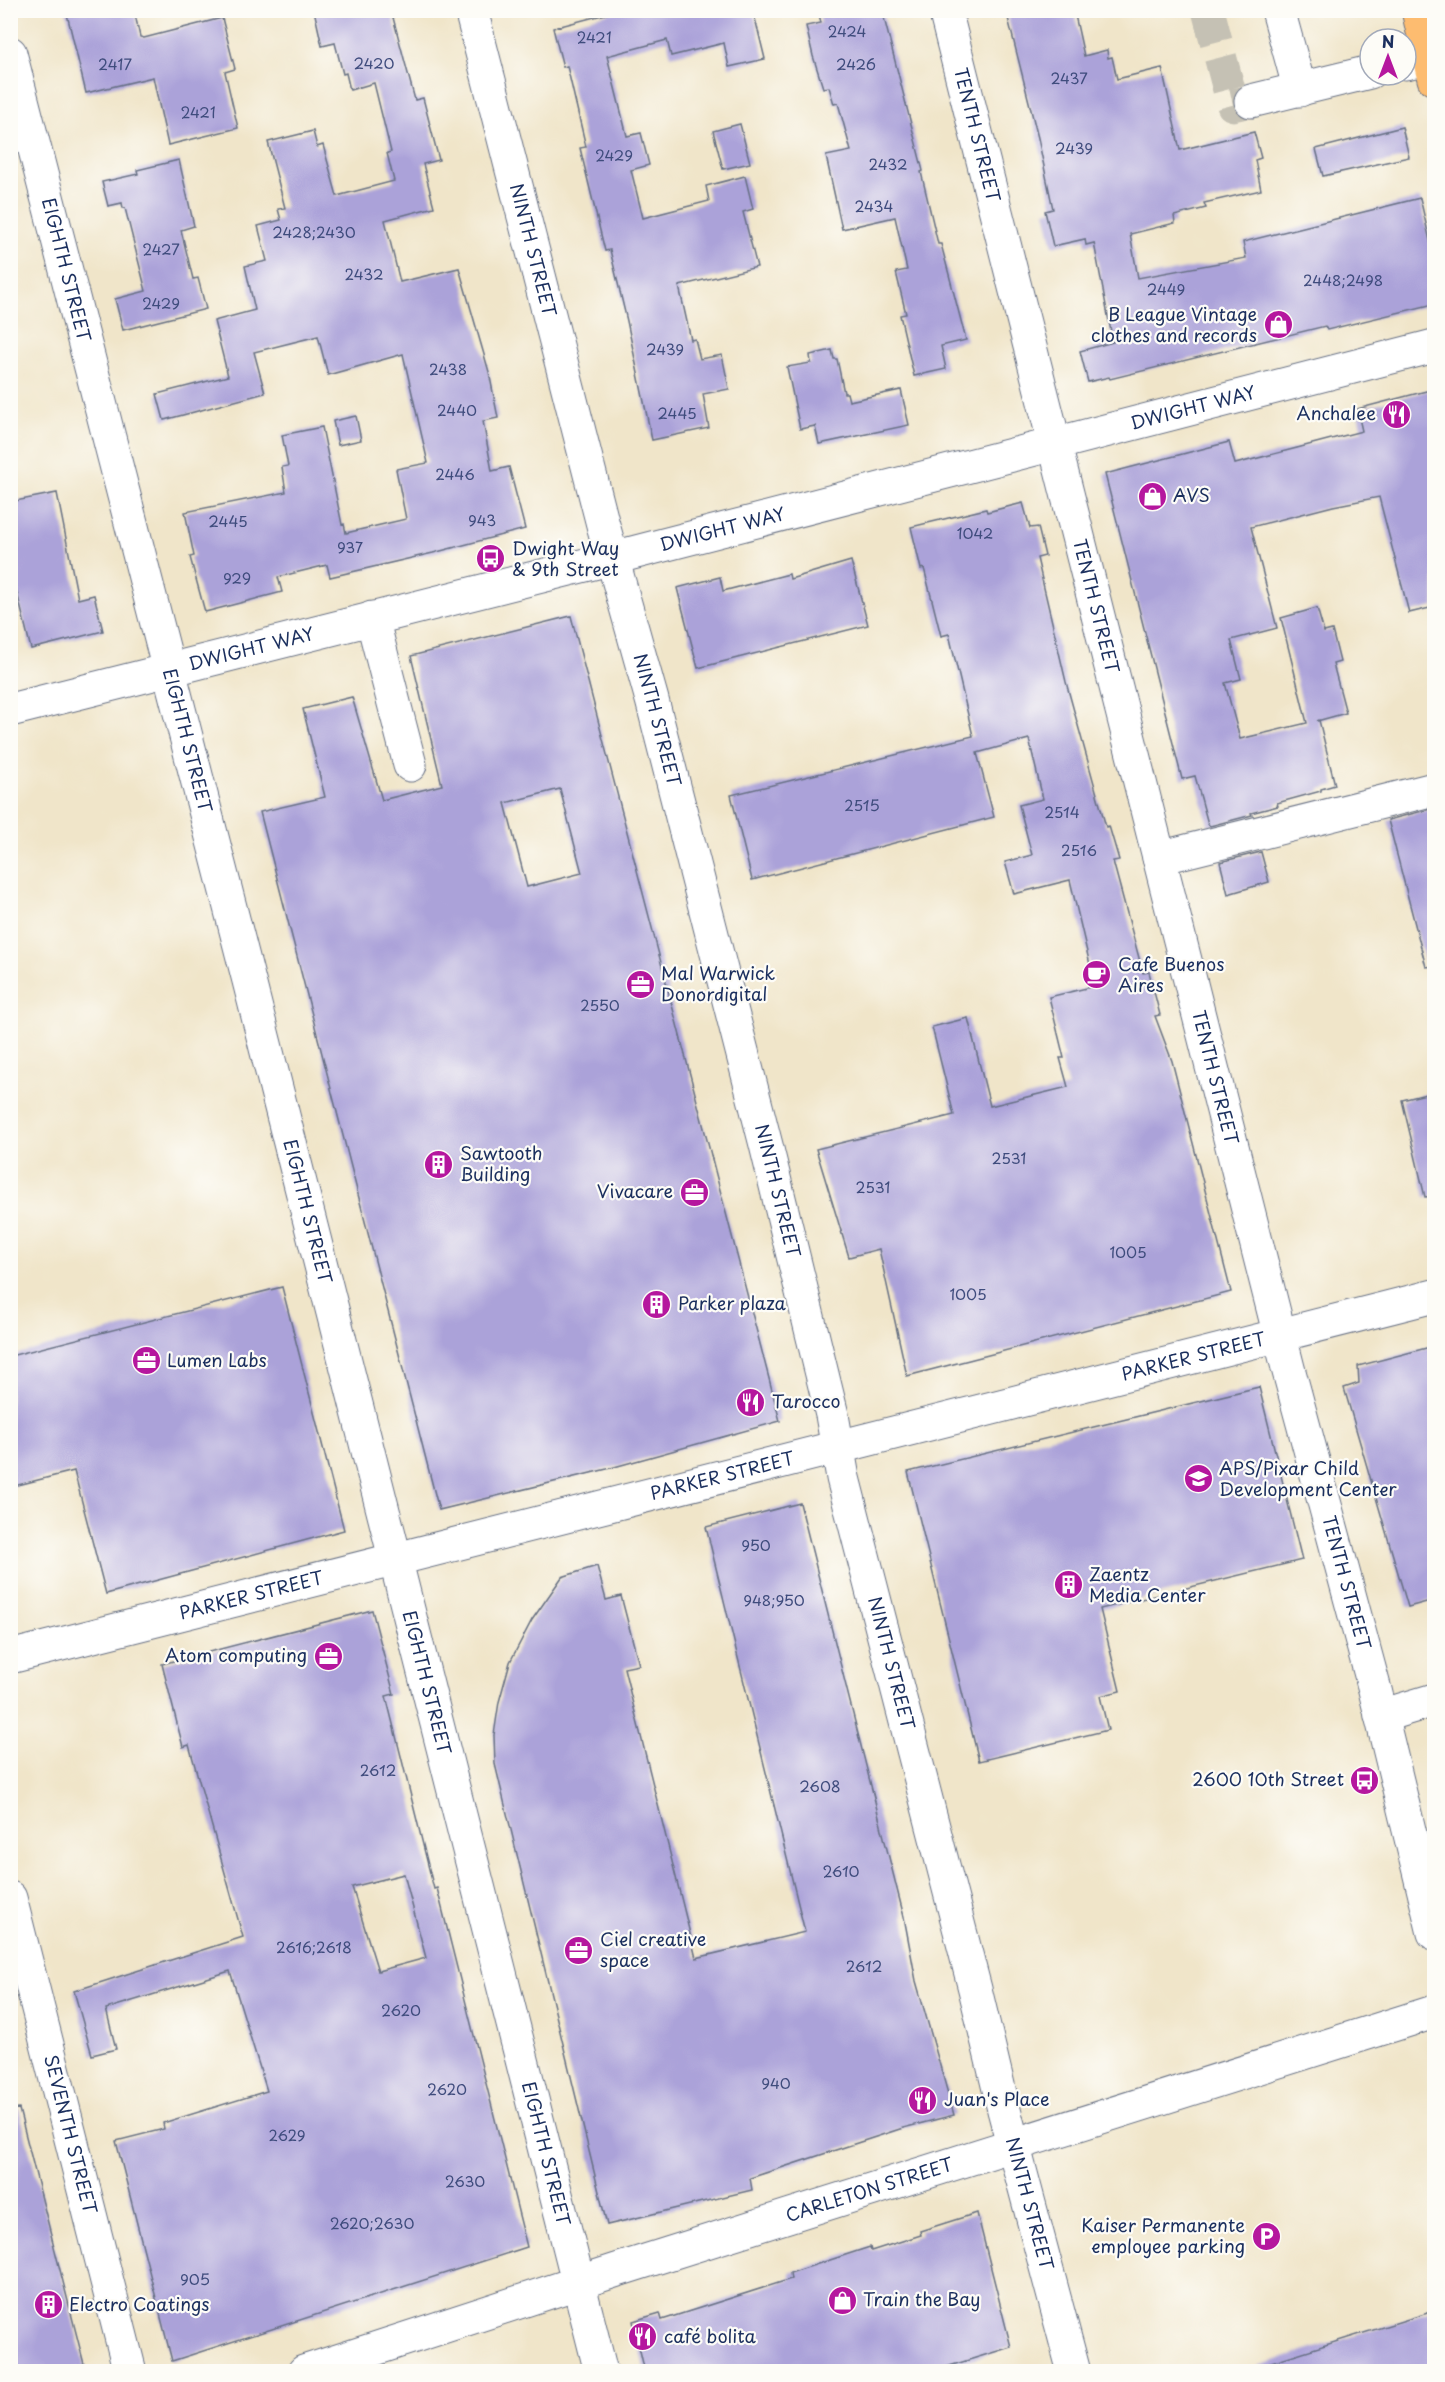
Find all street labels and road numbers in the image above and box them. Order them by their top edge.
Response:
street label: TENTH STREET [948,65,1008,205]
street label: NINTH STREET [504,181,564,320]
street label: EIGHTH STREET [36,195,99,345]
street label: DWIGHT WAY [1127,378,1258,436]
street label: DWIGHT WAY [657,499,788,557]
street label: TENTH STREET [1067,536,1127,677]
street label: DWIGHT WAY [185,619,317,676]
street label: NINTH STREET [628,650,689,790]
street label: EIGHTH STREET [157,665,220,816]
street label: TENTH STREET [1186,1007,1246,1148]
street label: NINTH STREET [749,1121,808,1261]
street label: EIGHTH STREET [278,1136,340,1287]
street label: PARKER STREET [1118,1324,1269,1387]
street label: PARKER STREET [647,1444,798,1506]
street label: TENTH STREET [1316,1512,1379,1653]
street label: PARKER STREET [176,1563,327,1626]
street label: NINTH STREET [862,1594,923,1733]
street label: EIGHTH STREET [397,1607,459,1758]
street label: SEVENTH STREET [38,2052,105,2217]
street label: EIGHTH STREET [516,2078,579,2229]
street label: NINTH STREET [1000,2134,1061,2273]
street label: CARLETON STREET [782,2150,957,2228]

